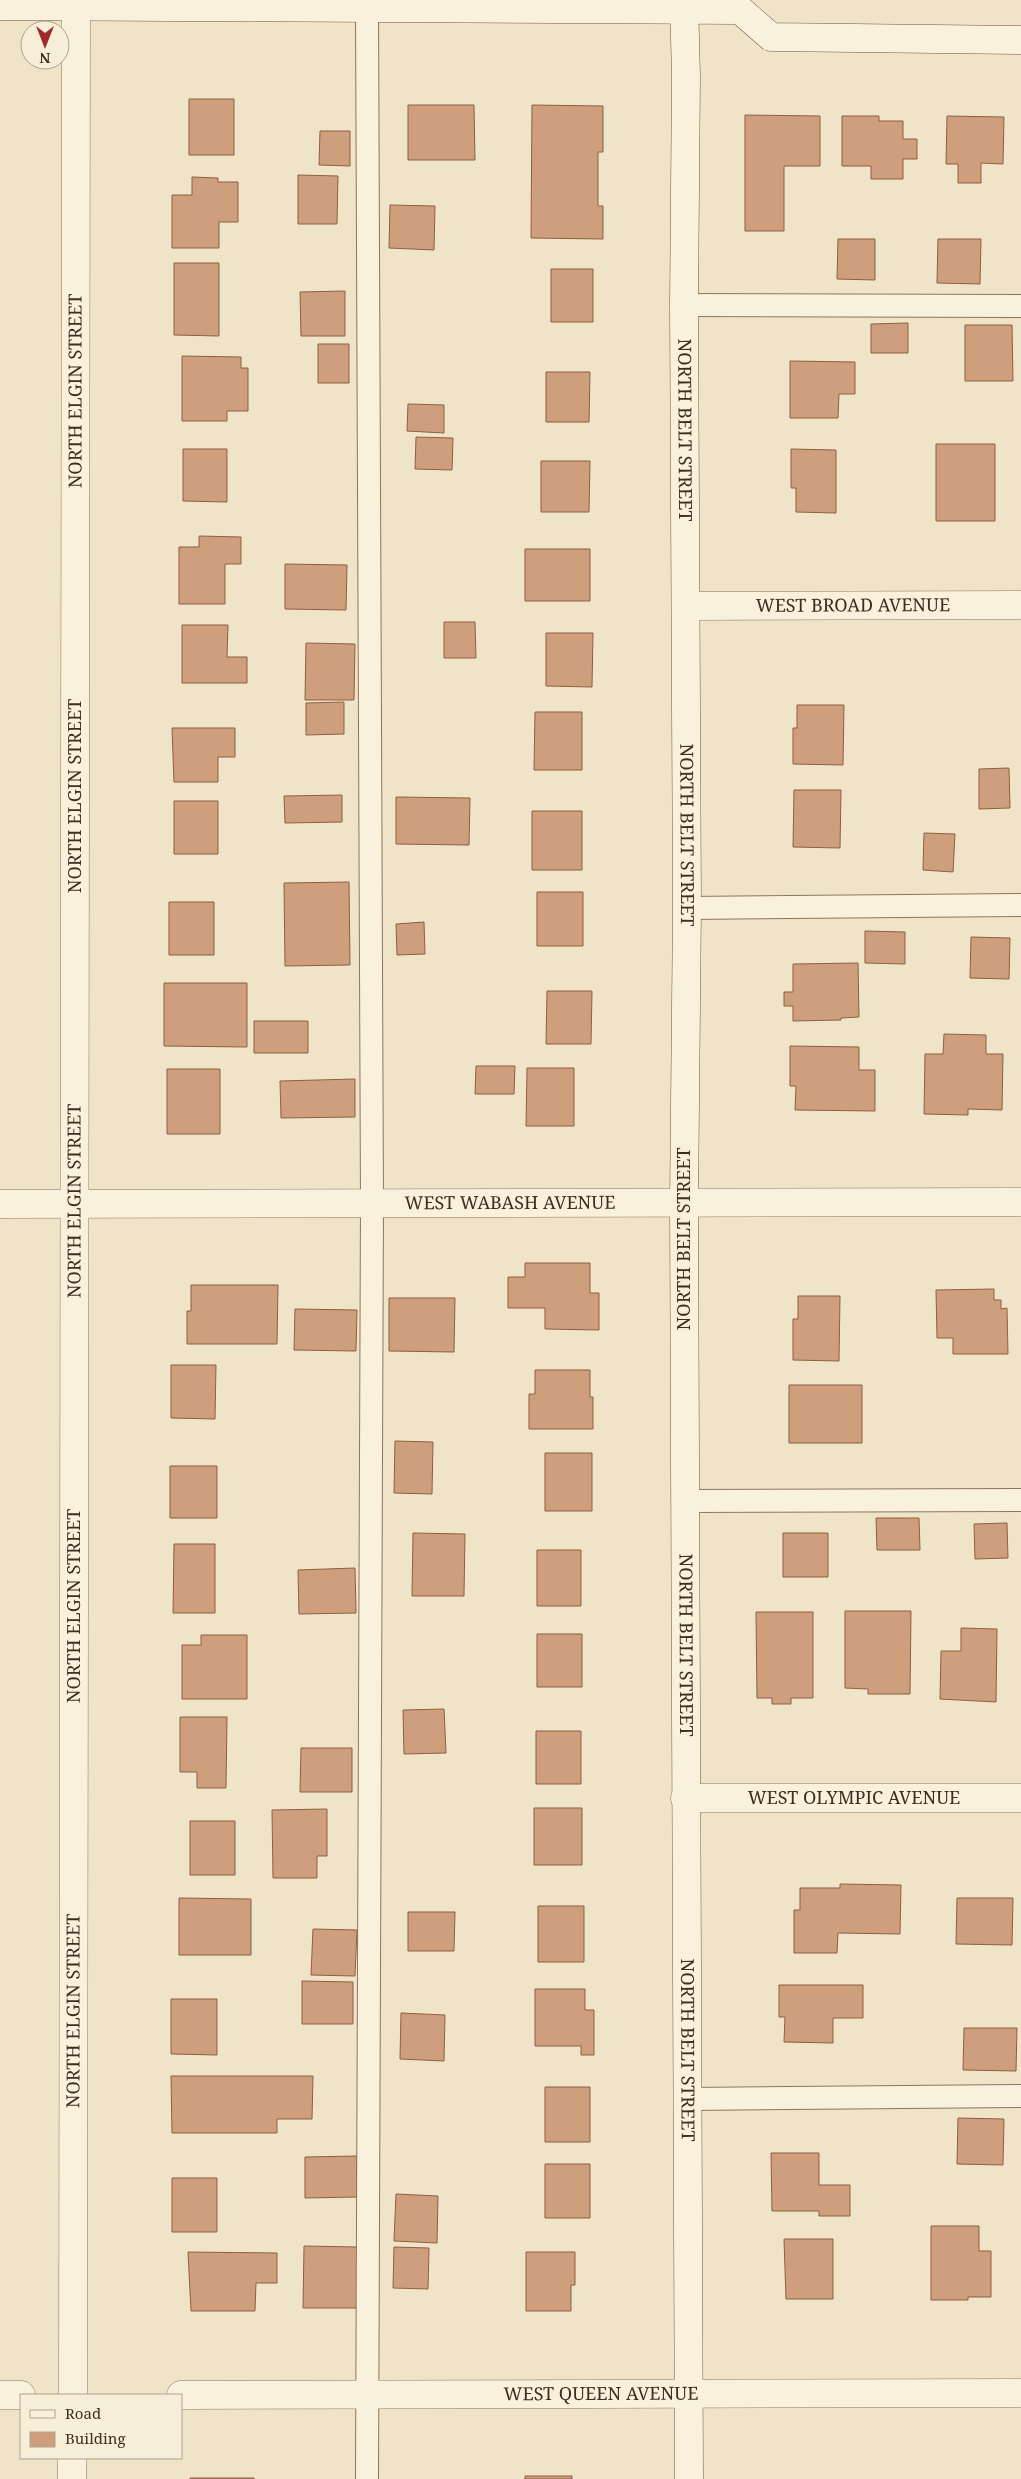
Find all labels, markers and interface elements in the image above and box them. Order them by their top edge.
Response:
north arrow [20,20,70,70]
text: N [39,49,51,68]
street label: NORTH ELGIN STREET [62,294,87,488]
street label: NORTH BELT STREET [673,338,698,522]
street label: WEST BROAD AVENUE [756,592,950,617]
street label: NORTH ELGIN STREET [62,699,86,893]
street label: NORTH BELT STREET [675,743,700,927]
street label: NORTH ELGIN STREET [61,1104,86,1298]
street label: NORTH BELT STREET [671,1148,695,1330]
street label: WEST WABASH AVENUE [405,1190,615,1214]
street label: NORTH ELGIN STREET [61,1509,85,1703]
street label: NORTH BELT STREET [674,1553,699,1737]
street label: WEST OLYMPIC AVENUE [748,1785,960,1809]
street label: NORTH ELGIN STREET [60,1914,85,2108]
street label: NORTH BELT STREET [676,1958,701,2142]
street label: WEST QUEEN AVENUE [504,2381,698,2405]
legend [20,2394,182,2459]
text: Road [65,2403,101,2423]
text: Building [65,2428,126,2448]

